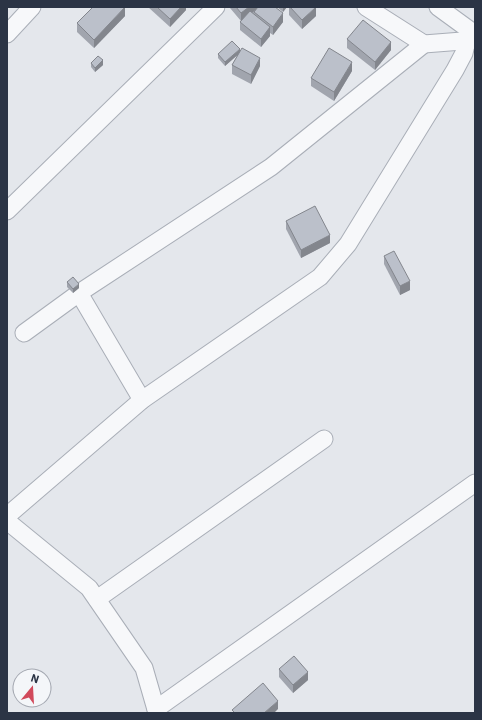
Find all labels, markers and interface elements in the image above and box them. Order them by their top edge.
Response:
north arrow [12,668,52,708]
text: N [29,671,41,686]

